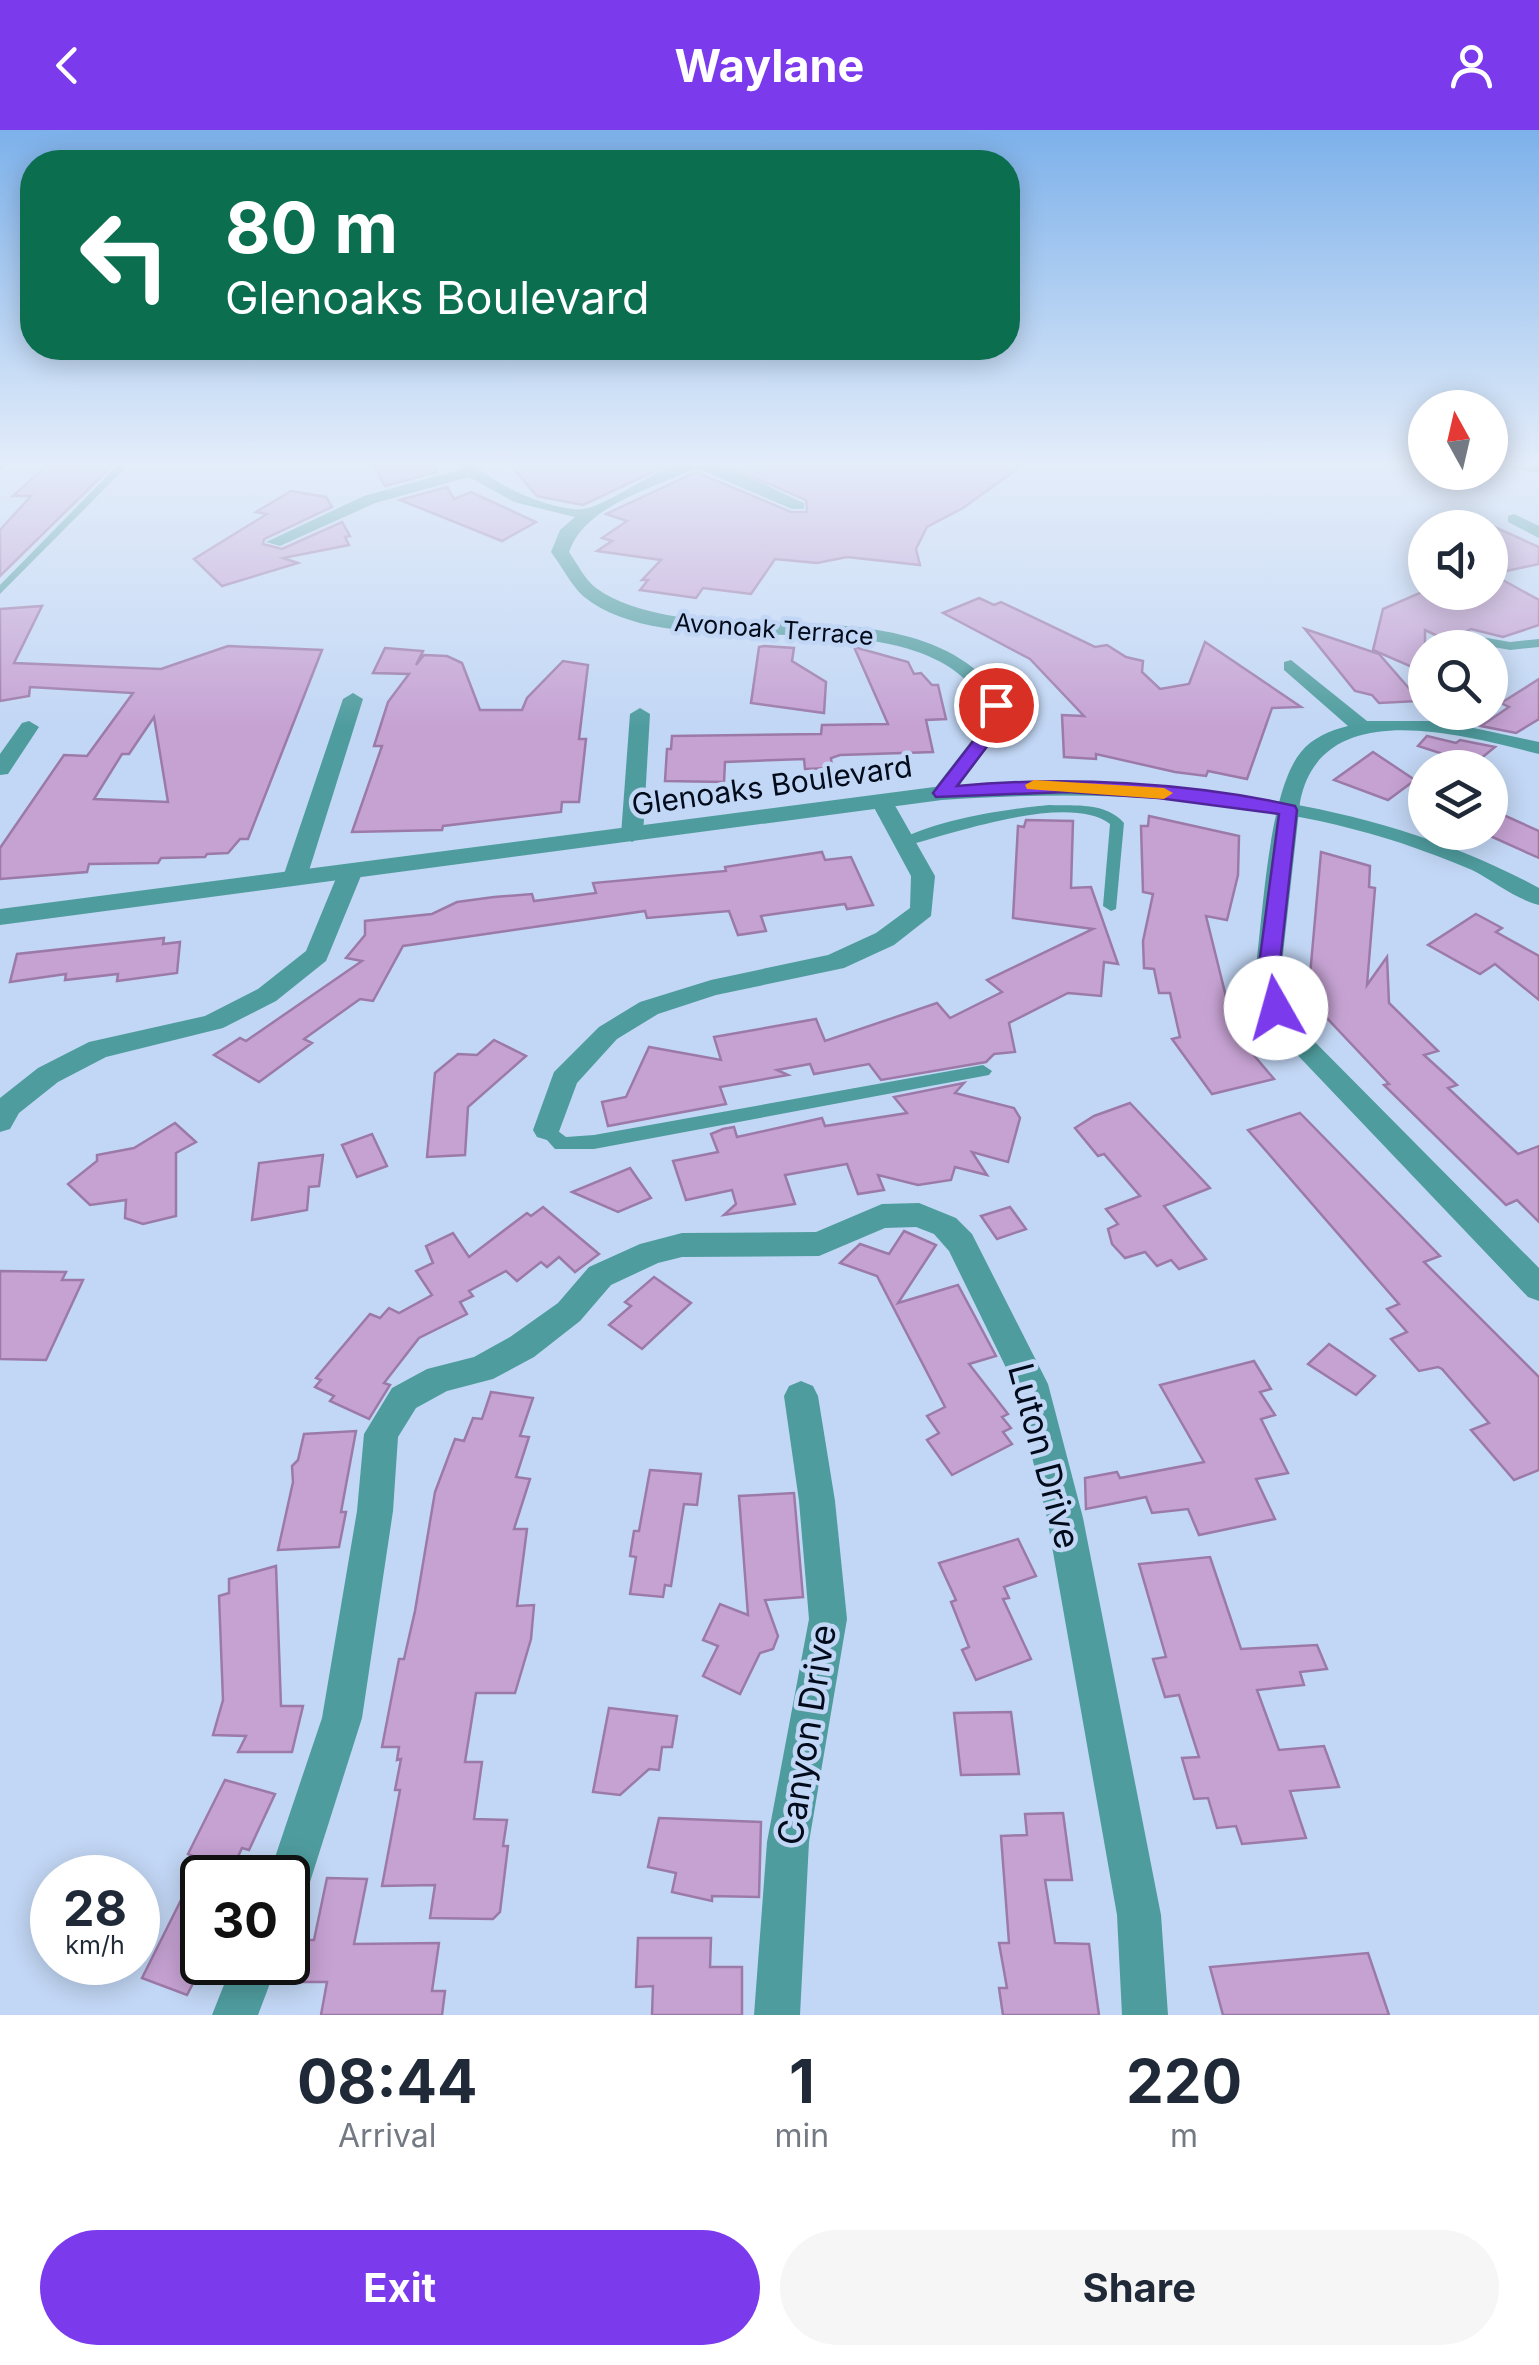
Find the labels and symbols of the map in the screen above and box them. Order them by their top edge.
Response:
north arrow [1408,390,1508,490]
street label: Avonoak Terrace [673,607,875,651]
pin [954,663,1039,748]
street label: Glenoaks Boulevard [629,747,914,823]
position arrow [1224,956,1328,1060]
street label: Luton Drive [1000,1359,1090,1553]
street label: Canyon Drive [768,1622,844,1848]
speed limit sign: 30 [180,1855,310,1985]

